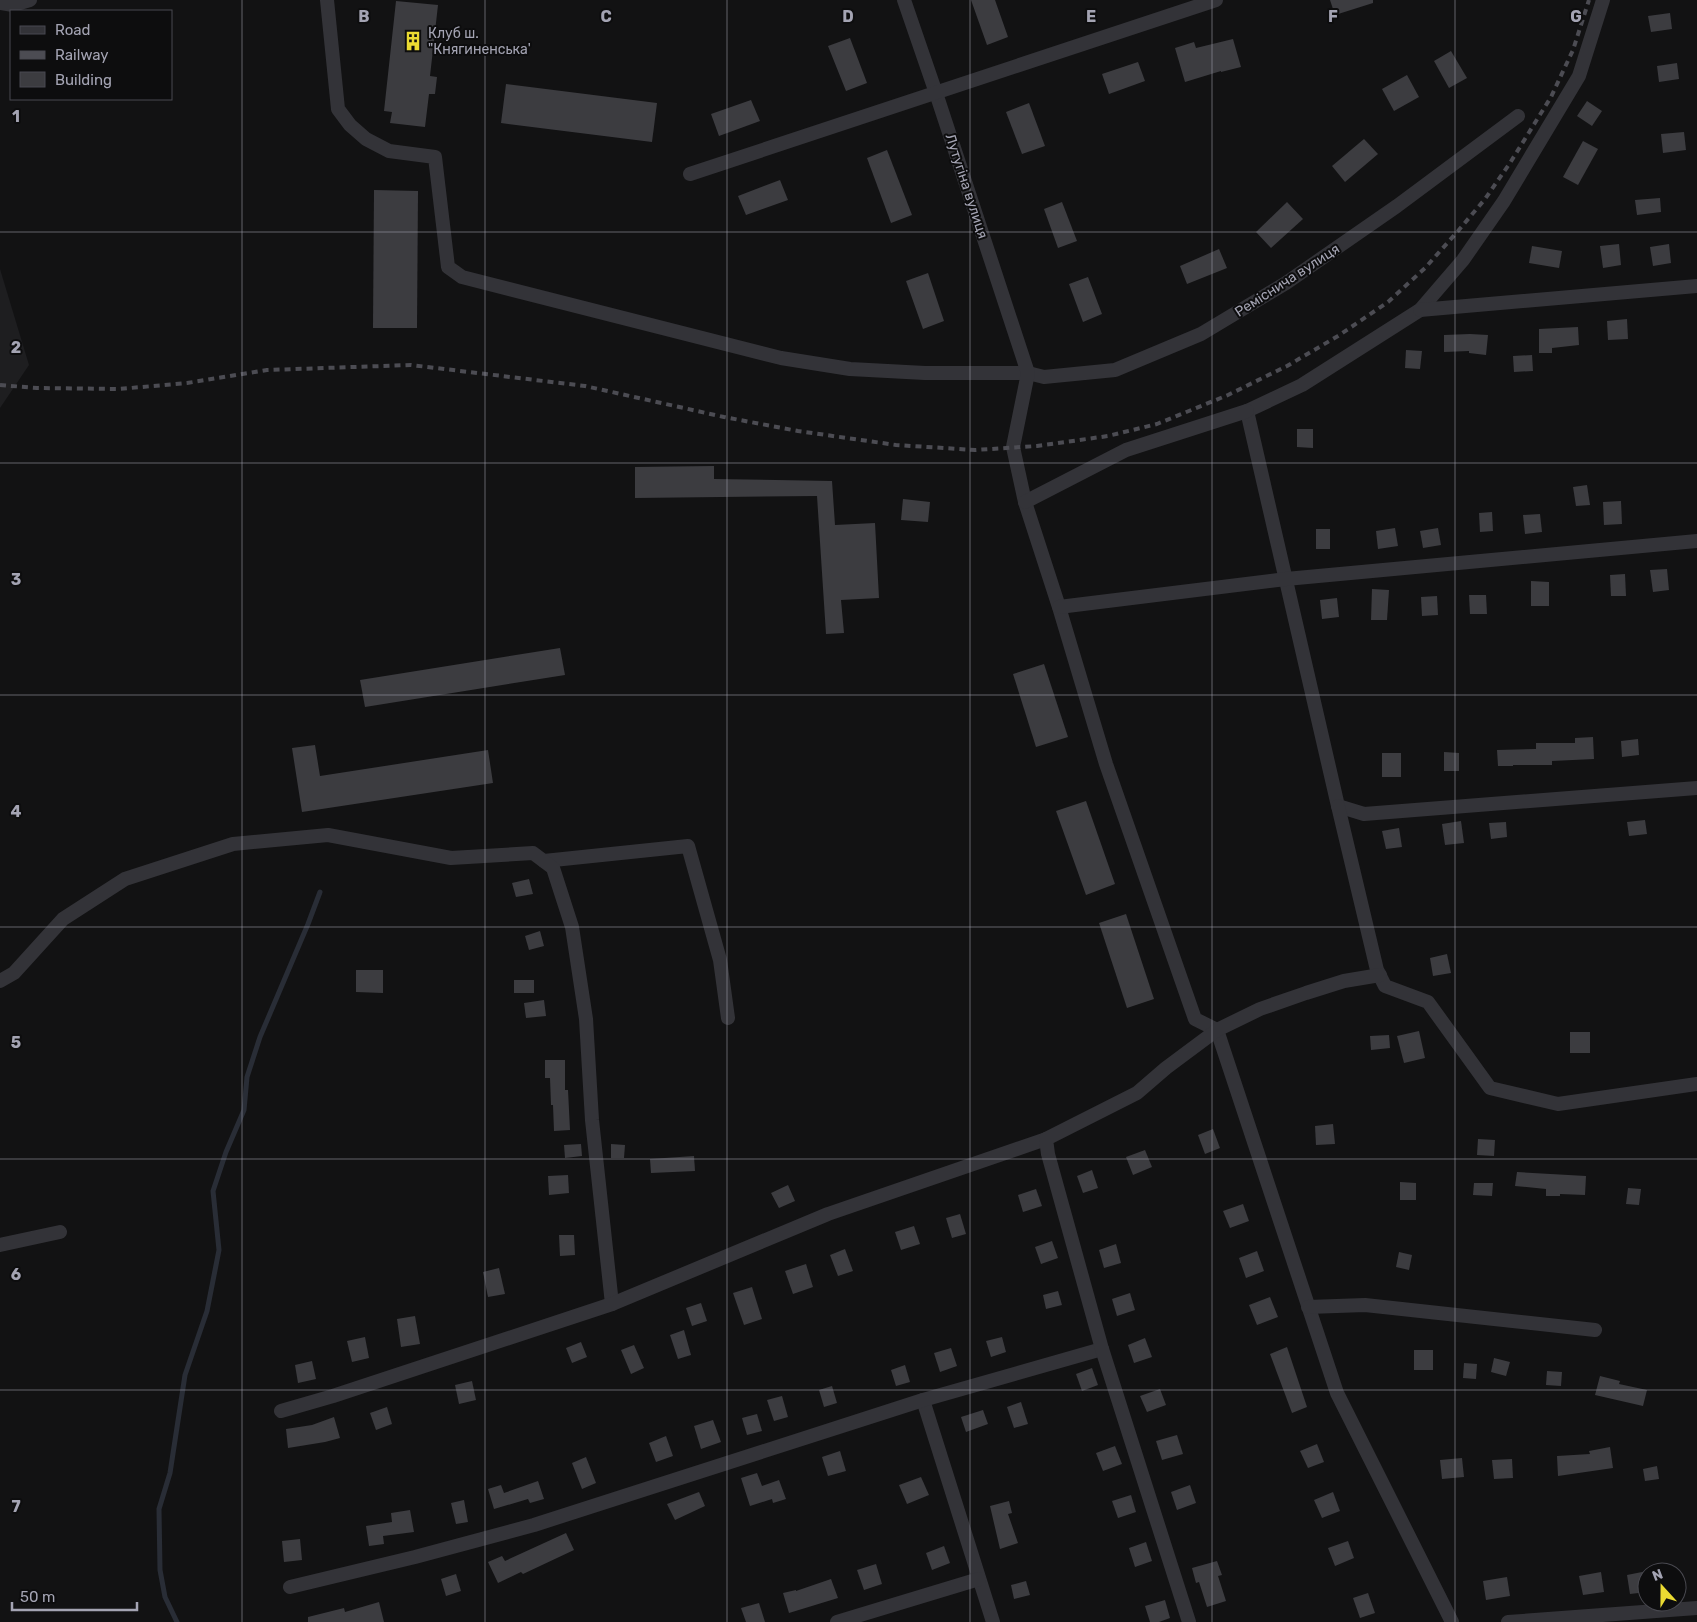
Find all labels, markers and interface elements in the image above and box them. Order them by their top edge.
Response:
text: B [358,7,370,26]
text: C [600,7,612,26]
text: D [842,7,854,26]
text: E [1086,7,1096,26]
text: F [1328,7,1338,26]
text: G [1570,7,1582,26]
legend [10,10,172,100]
text: Road [55,21,91,39]
place label: Клуб ш. "Княгиненська' [428,25,531,58]
building icon: Клуб ш. "Княгиненська' [402,30,424,52]
text: Railway [55,46,109,64]
text: Building [55,71,112,89]
text: 1 [12,107,20,126]
street label: Лутугіна вулиця [942,131,992,241]
street label: Реміснича вулиця [1232,240,1343,321]
text: 2 [11,338,21,357]
text: 3 [11,570,21,589]
text: 4 [11,802,22,821]
text: 5 [11,1033,21,1052]
text: 6 [11,1265,21,1284]
text: 7 [11,1497,21,1516]
north arrow [1637,1562,1687,1612]
text: N [1650,1566,1665,1585]
scale bar [12,1580,138,1612]
text: 50 m [20,1588,55,1606]

